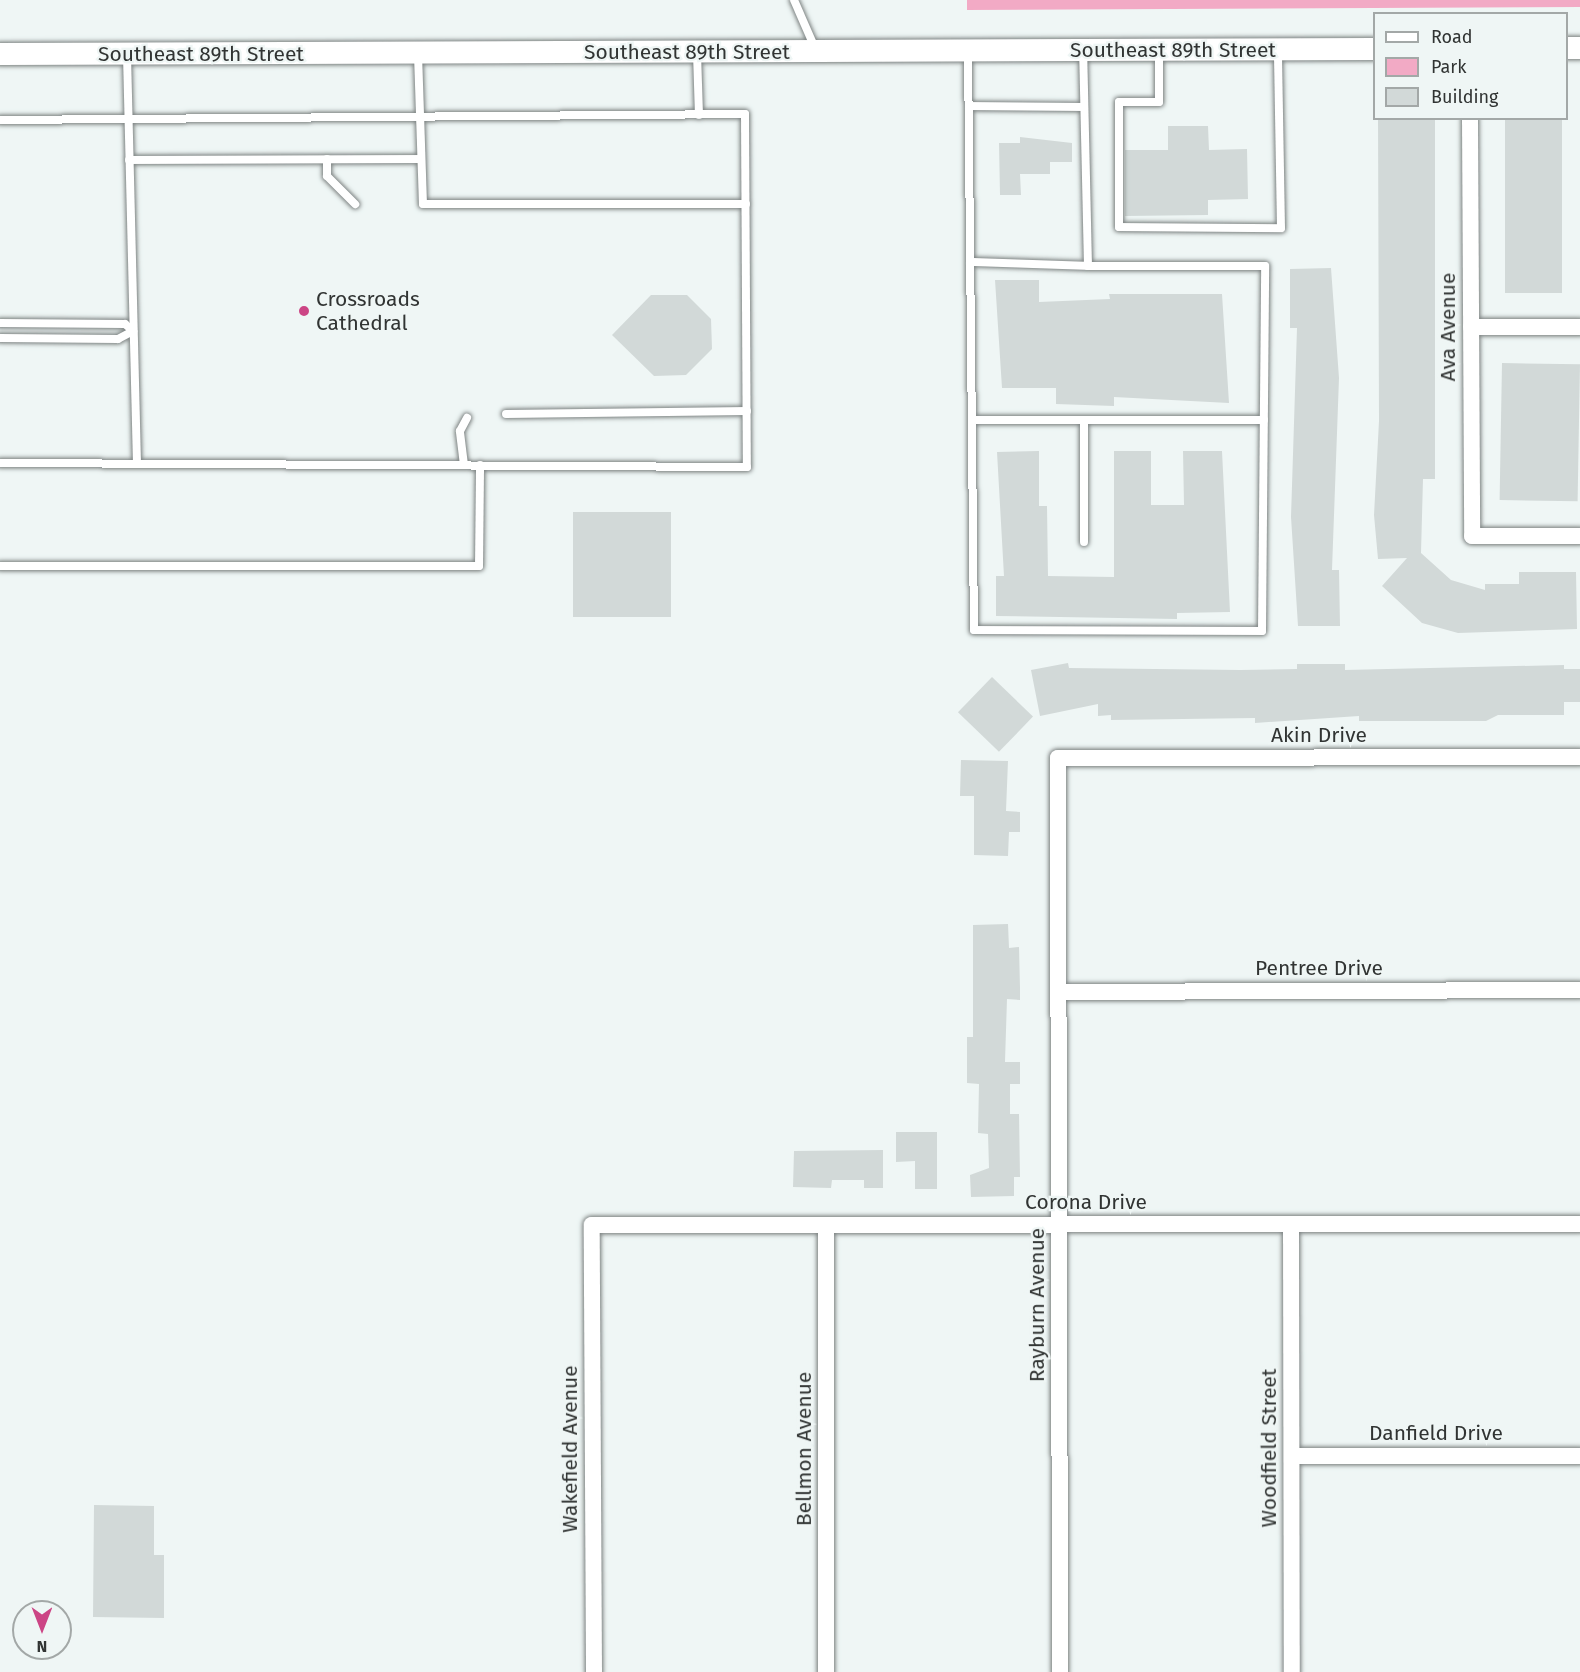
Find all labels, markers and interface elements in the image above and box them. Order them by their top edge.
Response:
legend [1373,12,1568,120]
text: Road [1431,26,1473,48]
street label: Southeast 89th Street [1070,37,1276,63]
street label: Southeast 89th Street [584,39,790,65]
street label: Southeast 89th Street [98,41,304,67]
text: Park [1431,56,1466,78]
text: Building [1431,86,1498,108]
street label: Ava Avenue [1435,273,1461,381]
place label: Crossroads Cathedral [316,286,420,336]
marker: Crossroads Cathedral [297,304,311,318]
street label: Akin Drive [1271,722,1367,748]
street label: Pentree Drive [1255,955,1383,981]
street label: Corona Drive [1025,1189,1147,1215]
street label: Rayburn Avenue [1024,1228,1050,1382]
street label: Wakefield Avenue [557,1365,583,1533]
street label: Woodfield Street [1256,1369,1282,1527]
street label: Bellmon Avenue [791,1372,817,1526]
street label: Danfield Drive [1369,1420,1503,1446]
north arrow [12,1600,72,1660]
text: N [37,1637,47,1656]

